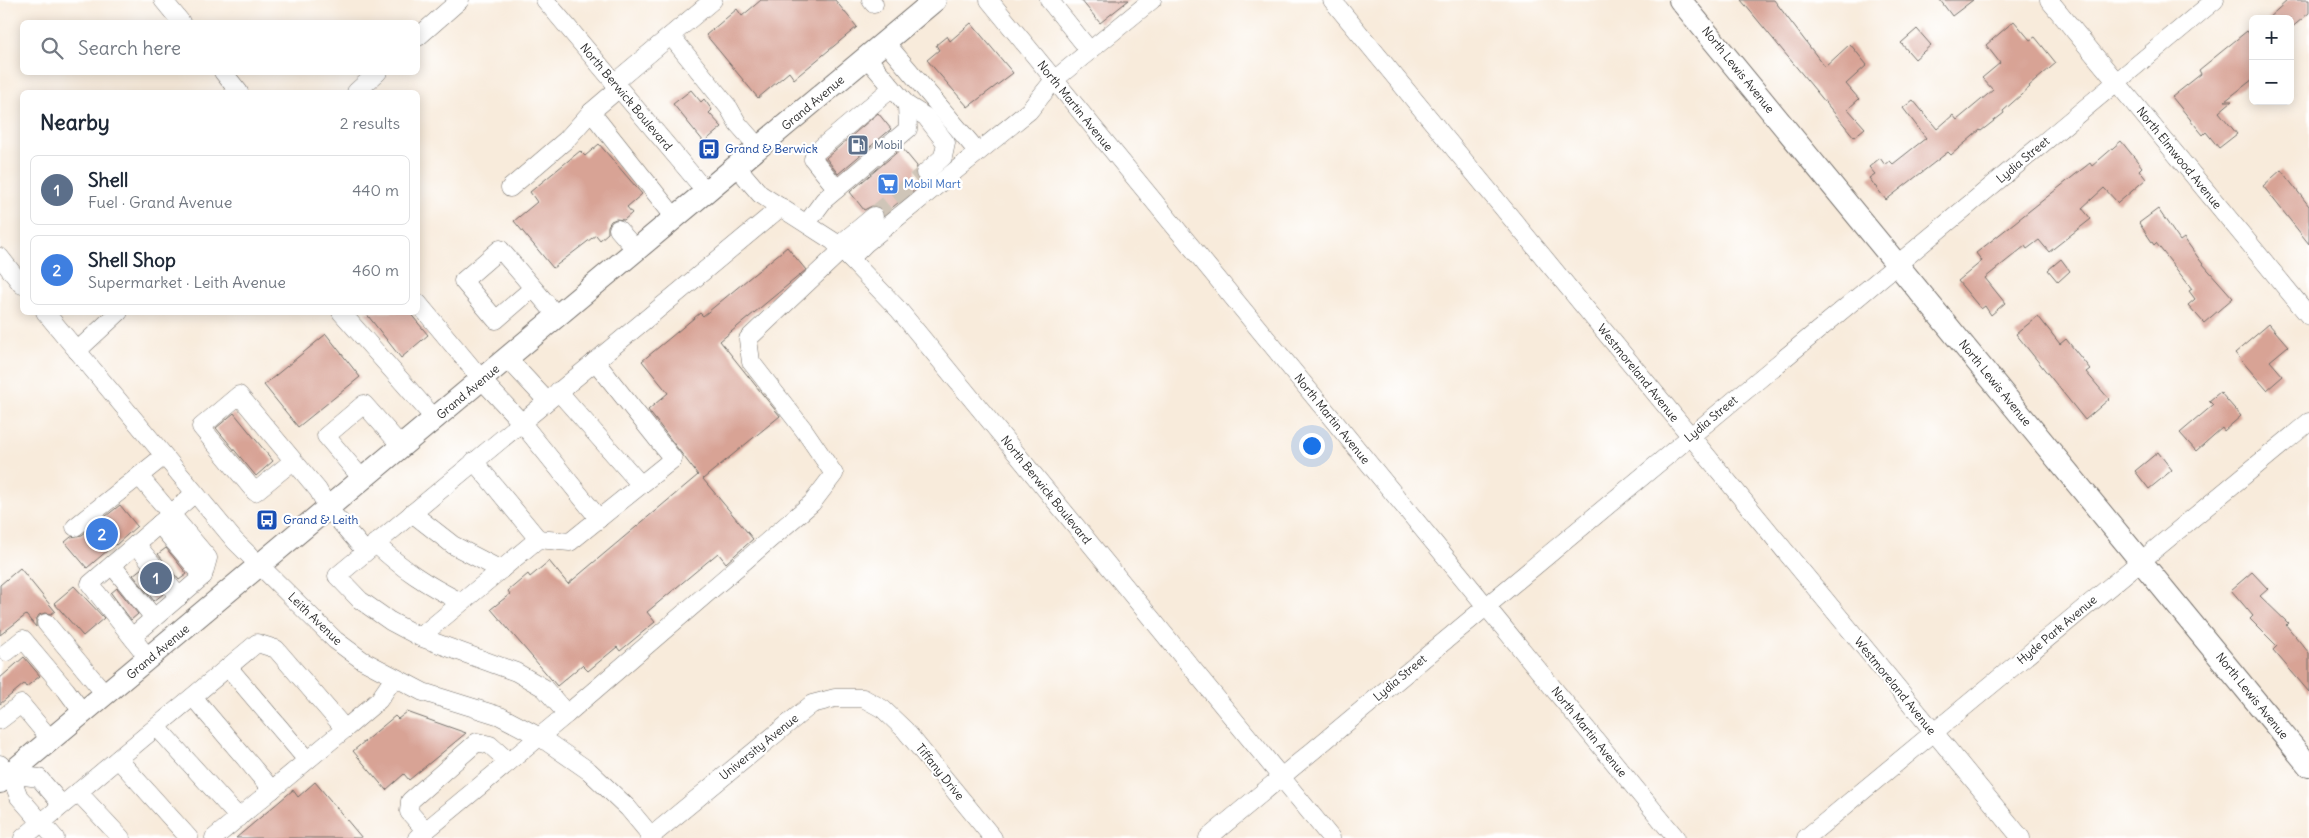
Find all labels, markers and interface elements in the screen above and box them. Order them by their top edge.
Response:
map controls [2249,15,2294,105]
button: + [2249,15,2294,60]
search box [20,20,420,75]
street label: North Lewis Avenue [1699,23,1778,116]
icon: search [38,34,66,62]
text: Search here [78,36,181,60]
street label: North Berwick Boulevard [577,40,676,153]
street label: North Martin Avenue [1034,58,1116,154]
button: − [2249,60,2294,105]
street label: Grand Avenue [778,72,847,133]
street label: North Elmwood Avenue [2134,104,2225,212]
text: Nearby [40,109,110,136]
text: 2 results [340,113,400,133]
fuel station icon: Mobil [846,133,870,157]
street label: Lydia Street [1993,133,2052,186]
bus stop icon: Grand & Berwick [697,137,721,161]
place label: Mobil [874,137,902,152]
place label: Grand & Berwick [725,141,818,156]
text: Shell [88,168,128,192]
supermarket icon: Mobil Mart [876,172,900,196]
place label: Mobil Mart [904,176,961,191]
text: 1 [54,180,60,200]
text: 440 m [352,180,399,200]
text: Fuel · Grand Avenue [88,192,232,212]
text: Shell Shop [88,248,176,272]
text: 2 [53,260,61,280]
text: 460 m [352,260,399,280]
text: Supermarket · Leith Avenue [88,272,286,292]
street label: Westmoreland Avenue [1594,321,1682,425]
street label: North Lewis Avenue [1956,336,2035,429]
street label: Grand Avenue [433,361,502,422]
street label: North Martin Avenue [1291,371,1373,467]
street label: Lydia Street [1681,392,1740,445]
street label: North Berwick Boulevard [998,432,1095,547]
your location [1299,433,1325,459]
bus stop icon: Grand & Leith [255,508,279,532]
place label: Grand & Leith [283,512,359,527]
pin: 2 [86,515,118,553]
pin: 1 [140,559,172,597]
street label: Leith Avenue [285,589,346,648]
street label: Hyde Park Avenue [2014,592,2100,667]
street label: Grand Avenue [123,621,192,682]
street label: Westmoreland Avenue [1851,634,1939,738]
street label: North Lewis Avenue [2213,649,2292,742]
street label: Lydia Street [1370,651,1429,704]
street label: North Martin Avenue [1548,684,1630,780]
street label: University Avenue [716,710,801,783]
street label: Tiffany Drive [913,740,968,803]

